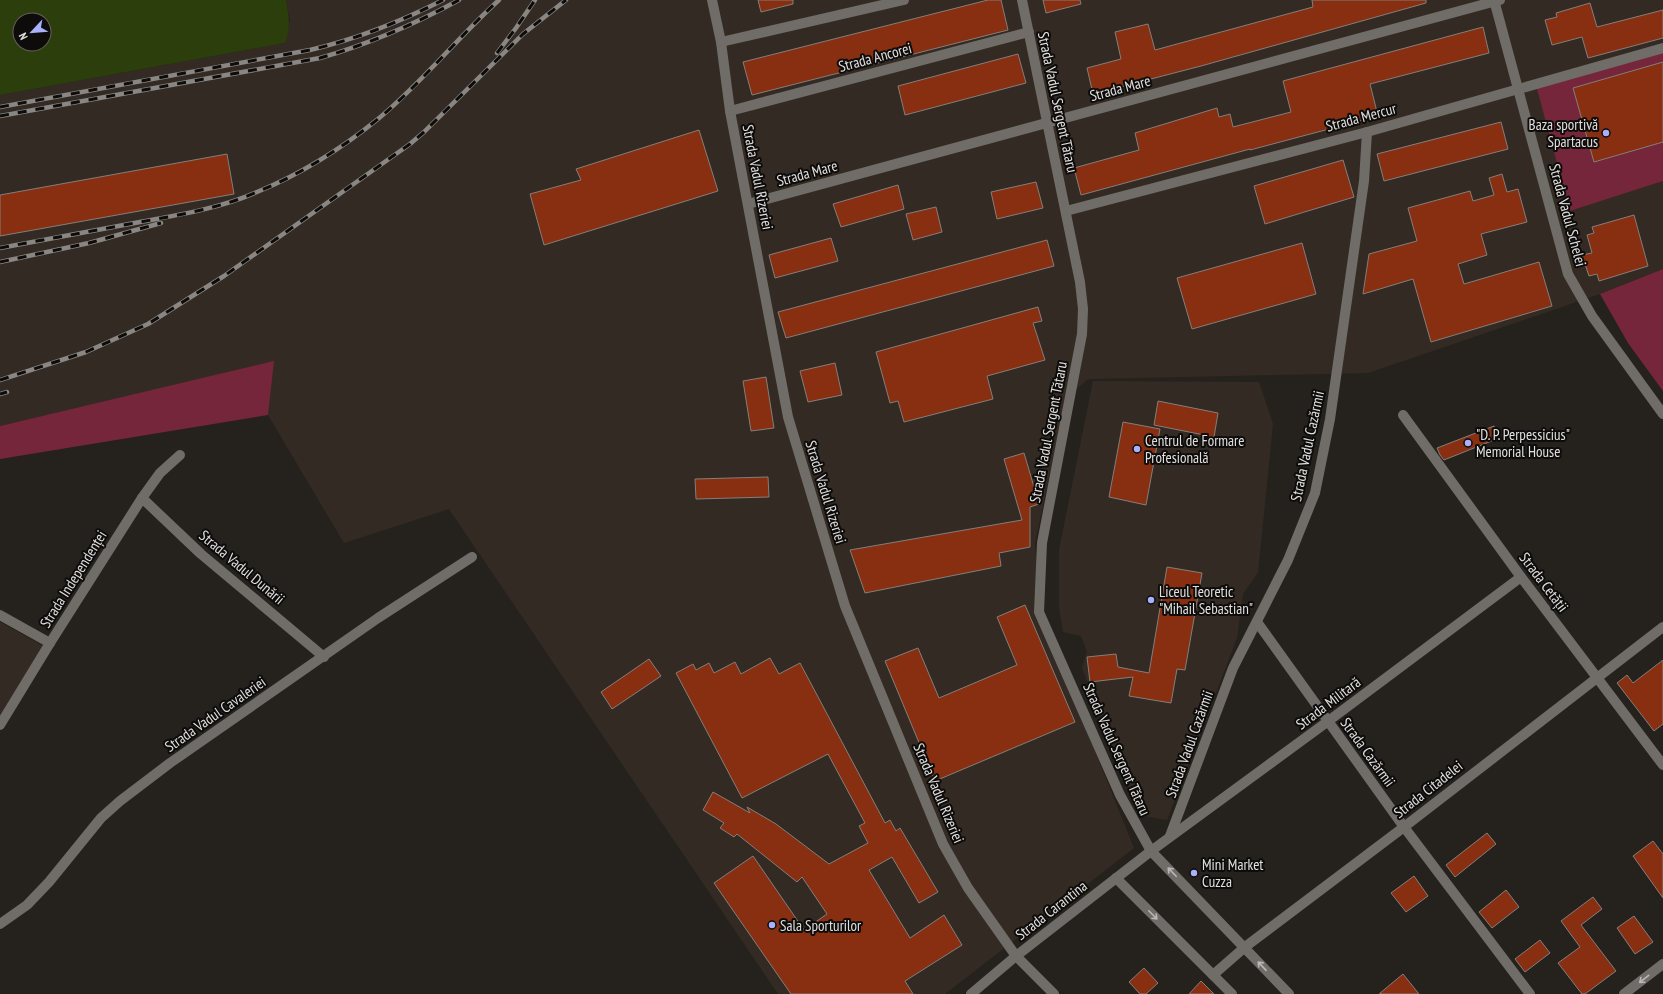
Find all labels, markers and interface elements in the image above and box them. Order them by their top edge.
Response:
north arrow [12,12,52,52]
street label: Strada Vadul Sergent Tătaru [1034,30,1082,174]
text: N [15,31,31,42]
street label: Strada Ancorei [836,38,914,76]
street label: Strada Mare [1087,71,1153,105]
street label: Strada Mercur [1324,98,1399,136]
place label: Baza sportivă Spartacus [1529,115,1598,151]
street label: Strada Vadul Rizeriei [738,123,778,231]
marker: Baza sportivă Spartacus [1601,128,1611,138]
street label: Strada Mare [774,156,840,190]
street label: Strada Vadul Schelei [1545,162,1591,268]
street label: Strada Vadul Sergent Tătaru [1025,360,1071,504]
street label: Strada Vadul Cazărmii [1286,389,1328,503]
place label: "D. P. Perpessicius" Memorial House [1476,425,1570,461]
place label: Centrul de Formare Profesională [1145,431,1244,467]
street label: Strada Vadul Rizeriei [801,438,851,546]
marker: "D. P. Perpessicius" Memorial House [1463,438,1473,448]
marker: Centrul de Formare Profesională [1132,444,1142,454]
street label: Strada Vadul Dunării [195,526,289,608]
street label: Strada Independenței [35,527,111,631]
street label: Strada Cetății [1515,548,1573,616]
place label: Liceul Teoretic "Mihail Sebastian" [1159,582,1253,618]
marker: Liceul Teoretic "Mihail Sebastian" [1146,595,1156,605]
street label: Strada Vadul Cavaleriei [161,672,269,756]
street label: Strada Militară [1292,673,1364,733]
street label: Strada Vadul Sergent Tătaru [1079,680,1155,818]
street label: Strada Vadul Cazărmii [1161,688,1217,800]
street label: Strada Cazărmii [1337,714,1399,790]
street label: Strada Vadul Rizeriei [909,740,969,846]
street label: Strada Citadelei [1390,756,1466,822]
place label: Mini Market Cuzza [1202,855,1264,891]
one-way arrow [1167,867,1177,877]
marker: Mini Market Cuzza [1189,868,1199,878]
street label: Strada Carantina [1011,876,1091,944]
one-way arrow [1149,910,1158,920]
place label: Sala Sporturilor [780,916,862,935]
marker: Sala Sporturilor [767,920,777,930]
one-way arrow [1258,960,1267,971]
one-way arrow [1638,975,1649,983]

